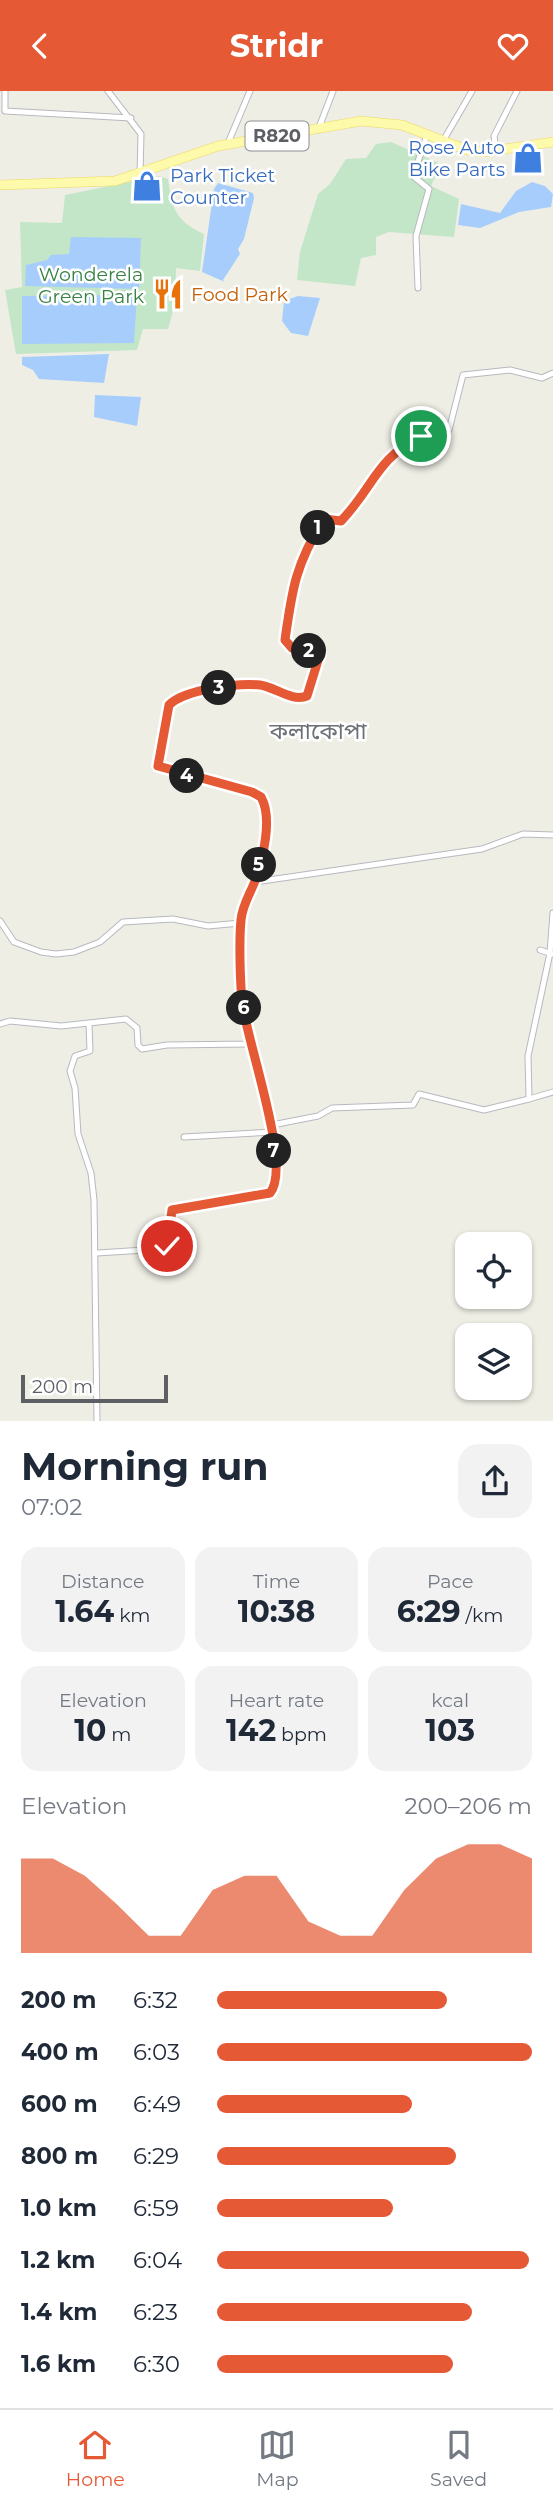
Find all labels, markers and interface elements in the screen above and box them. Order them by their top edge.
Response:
text: Stridr [230,26,323,65]
icon: back [21,27,59,65]
icon: heart [494,27,532,65]
road number: R820 [246,122,308,151]
place label: Rose Auto Bike Parts [408,136,505,181]
shop icon: Rose Auto Bike Parts [511,141,545,175]
place label: Park Ticket Counter [170,164,275,209]
shop icon: Park Ticket Counter [130,169,164,203]
park label: Wonderela Green Park [38,263,145,308]
restaurant icon: Food Park [151,277,185,311]
place label: Food Park [191,283,288,306]
pin [391,406,451,466]
icon: arrive [402,417,440,455]
pin: 1 [300,511,336,545]
text: 1 [314,516,321,539]
pin: 2 [292,633,326,669]
text: 2 [303,639,314,662]
pin: 3 [202,671,236,705]
text: 3 [213,676,224,699]
district label: কলাকোপা [268,717,367,745]
pin: 4 [170,759,204,793]
text: 4 [180,764,193,787]
pin: 5 [242,847,276,883]
text: 5 [253,853,264,876]
pin: 6 [226,991,262,1025]
text: 6 [237,996,250,1019]
pin: 7 [256,1133,292,1169]
text: 7 [268,1139,279,1162]
pin [137,1216,197,1276]
icon: check [148,1227,186,1265]
map controls [455,1232,532,1400]
button: locate [455,1232,532,1309]
button: layers [455,1323,532,1400]
scale bar [21,1372,168,1404]
text: 200 m [32,1375,93,1398]
text: Morning run [21,1443,269,1490]
button: share [458,1444,532,1518]
text: 07:02 [21,1493,82,1521]
text: Distance [61,1570,145,1593]
text: Time [253,1570,300,1593]
text: Pace [427,1570,473,1593]
text: 1.64 [55,1593,114,1630]
text: 10:38 [238,1593,315,1630]
text: 6:29 [397,1593,461,1630]
text: km [114,1604,151,1627]
text: /km [461,1604,503,1627]
text: Elevation [59,1689,147,1712]
text: Heart rate [229,1689,324,1712]
text: kcal [431,1689,469,1712]
text: 10 [74,1712,106,1749]
text: 142 [226,1712,276,1749]
text: 103 [425,1712,475,1749]
text: m [106,1723,131,1746]
text: bpm [276,1723,327,1746]
text: Elevation [21,1792,127,1820]
text: 200–206 m [404,1792,532,1820]
text: 200 m [21,1986,96,2014]
text: 6:32 [133,1986,178,2014]
text: 400 m [21,2038,99,2066]
text: 6:03 [133,2038,180,2066]
text: 600 m [21,2090,98,2118]
text: 6:49 [133,2090,181,2118]
text: 800 m [21,2142,98,2170]
text: 6:29 [133,2142,179,2170]
text: 1.0 km [21,2194,97,2222]
text: 6:59 [133,2194,179,2222]
text: 1.2 km [21,2246,95,2274]
text: 6:04 [133,2246,182,2274]
text: 1.4 km [21,2298,98,2326]
text: 6:23 [133,2298,178,2326]
text: 1.6 km [21,2350,96,2378]
text: 6:30 [133,2350,180,2378]
tab: Home [66,2426,125,2491]
tab: Map [256,2426,299,2491]
tab: Saved [430,2426,487,2491]

